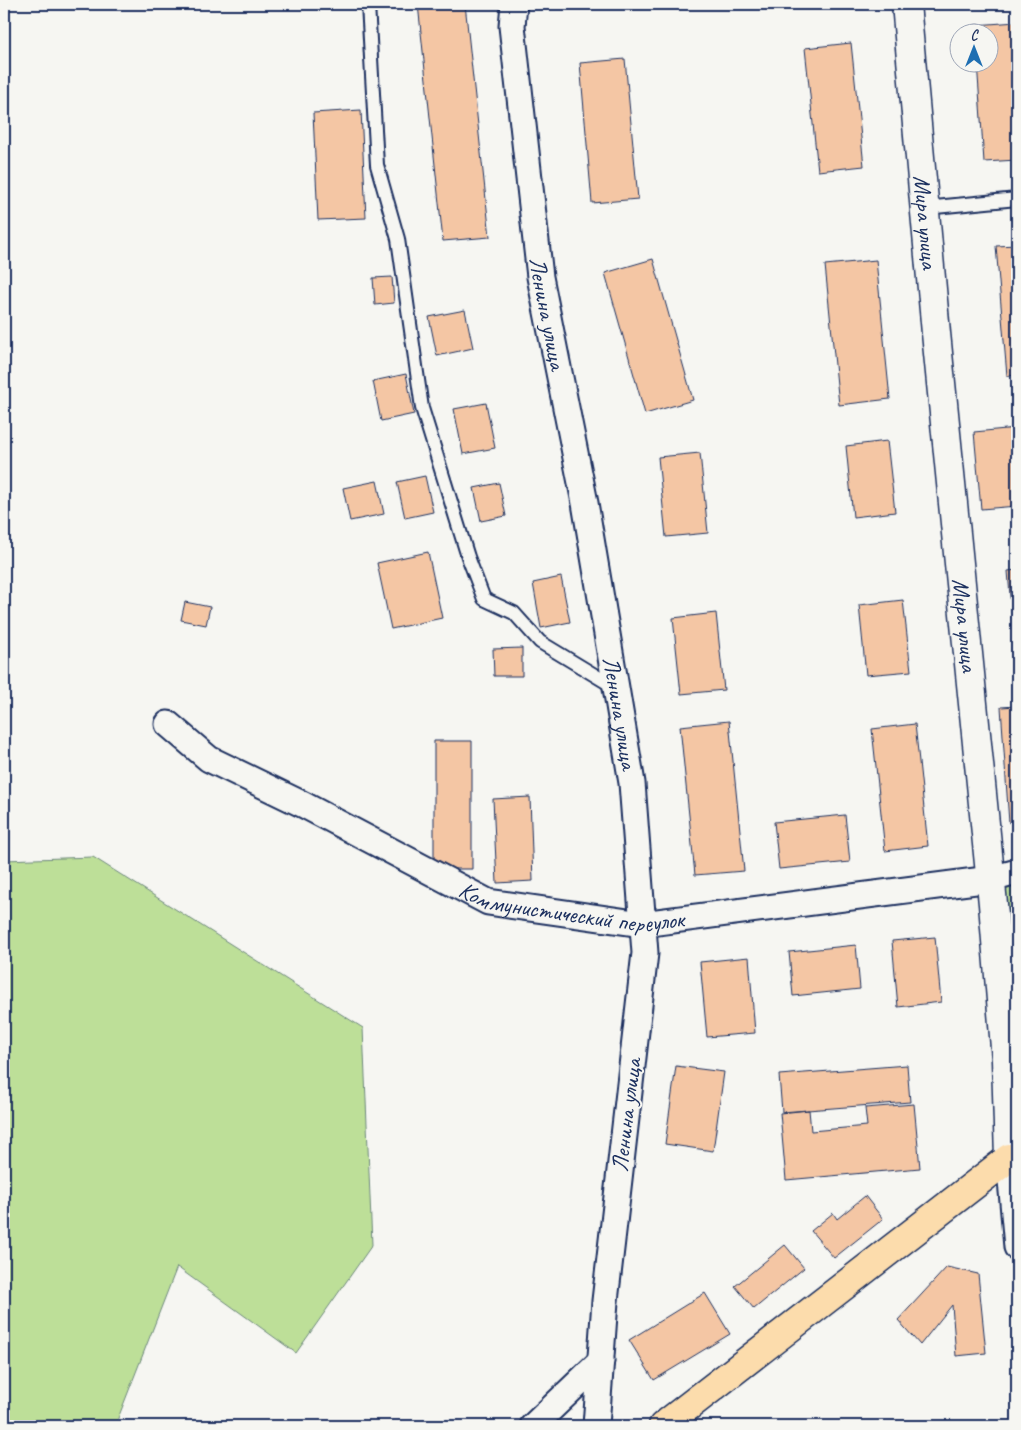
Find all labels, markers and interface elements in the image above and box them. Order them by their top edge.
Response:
north arrow [948,22,998,72]
text: С [971,27,980,44]
street label: Мира улица [907,174,945,272]
street label: Ленина улица [523,256,574,375]
street label: Мира улица [946,577,985,675]
street label: Ленина улица [596,654,645,774]
street label: Коммунистический переулок [454,874,688,939]
street label: Ленина улица [604,1055,648,1173]

